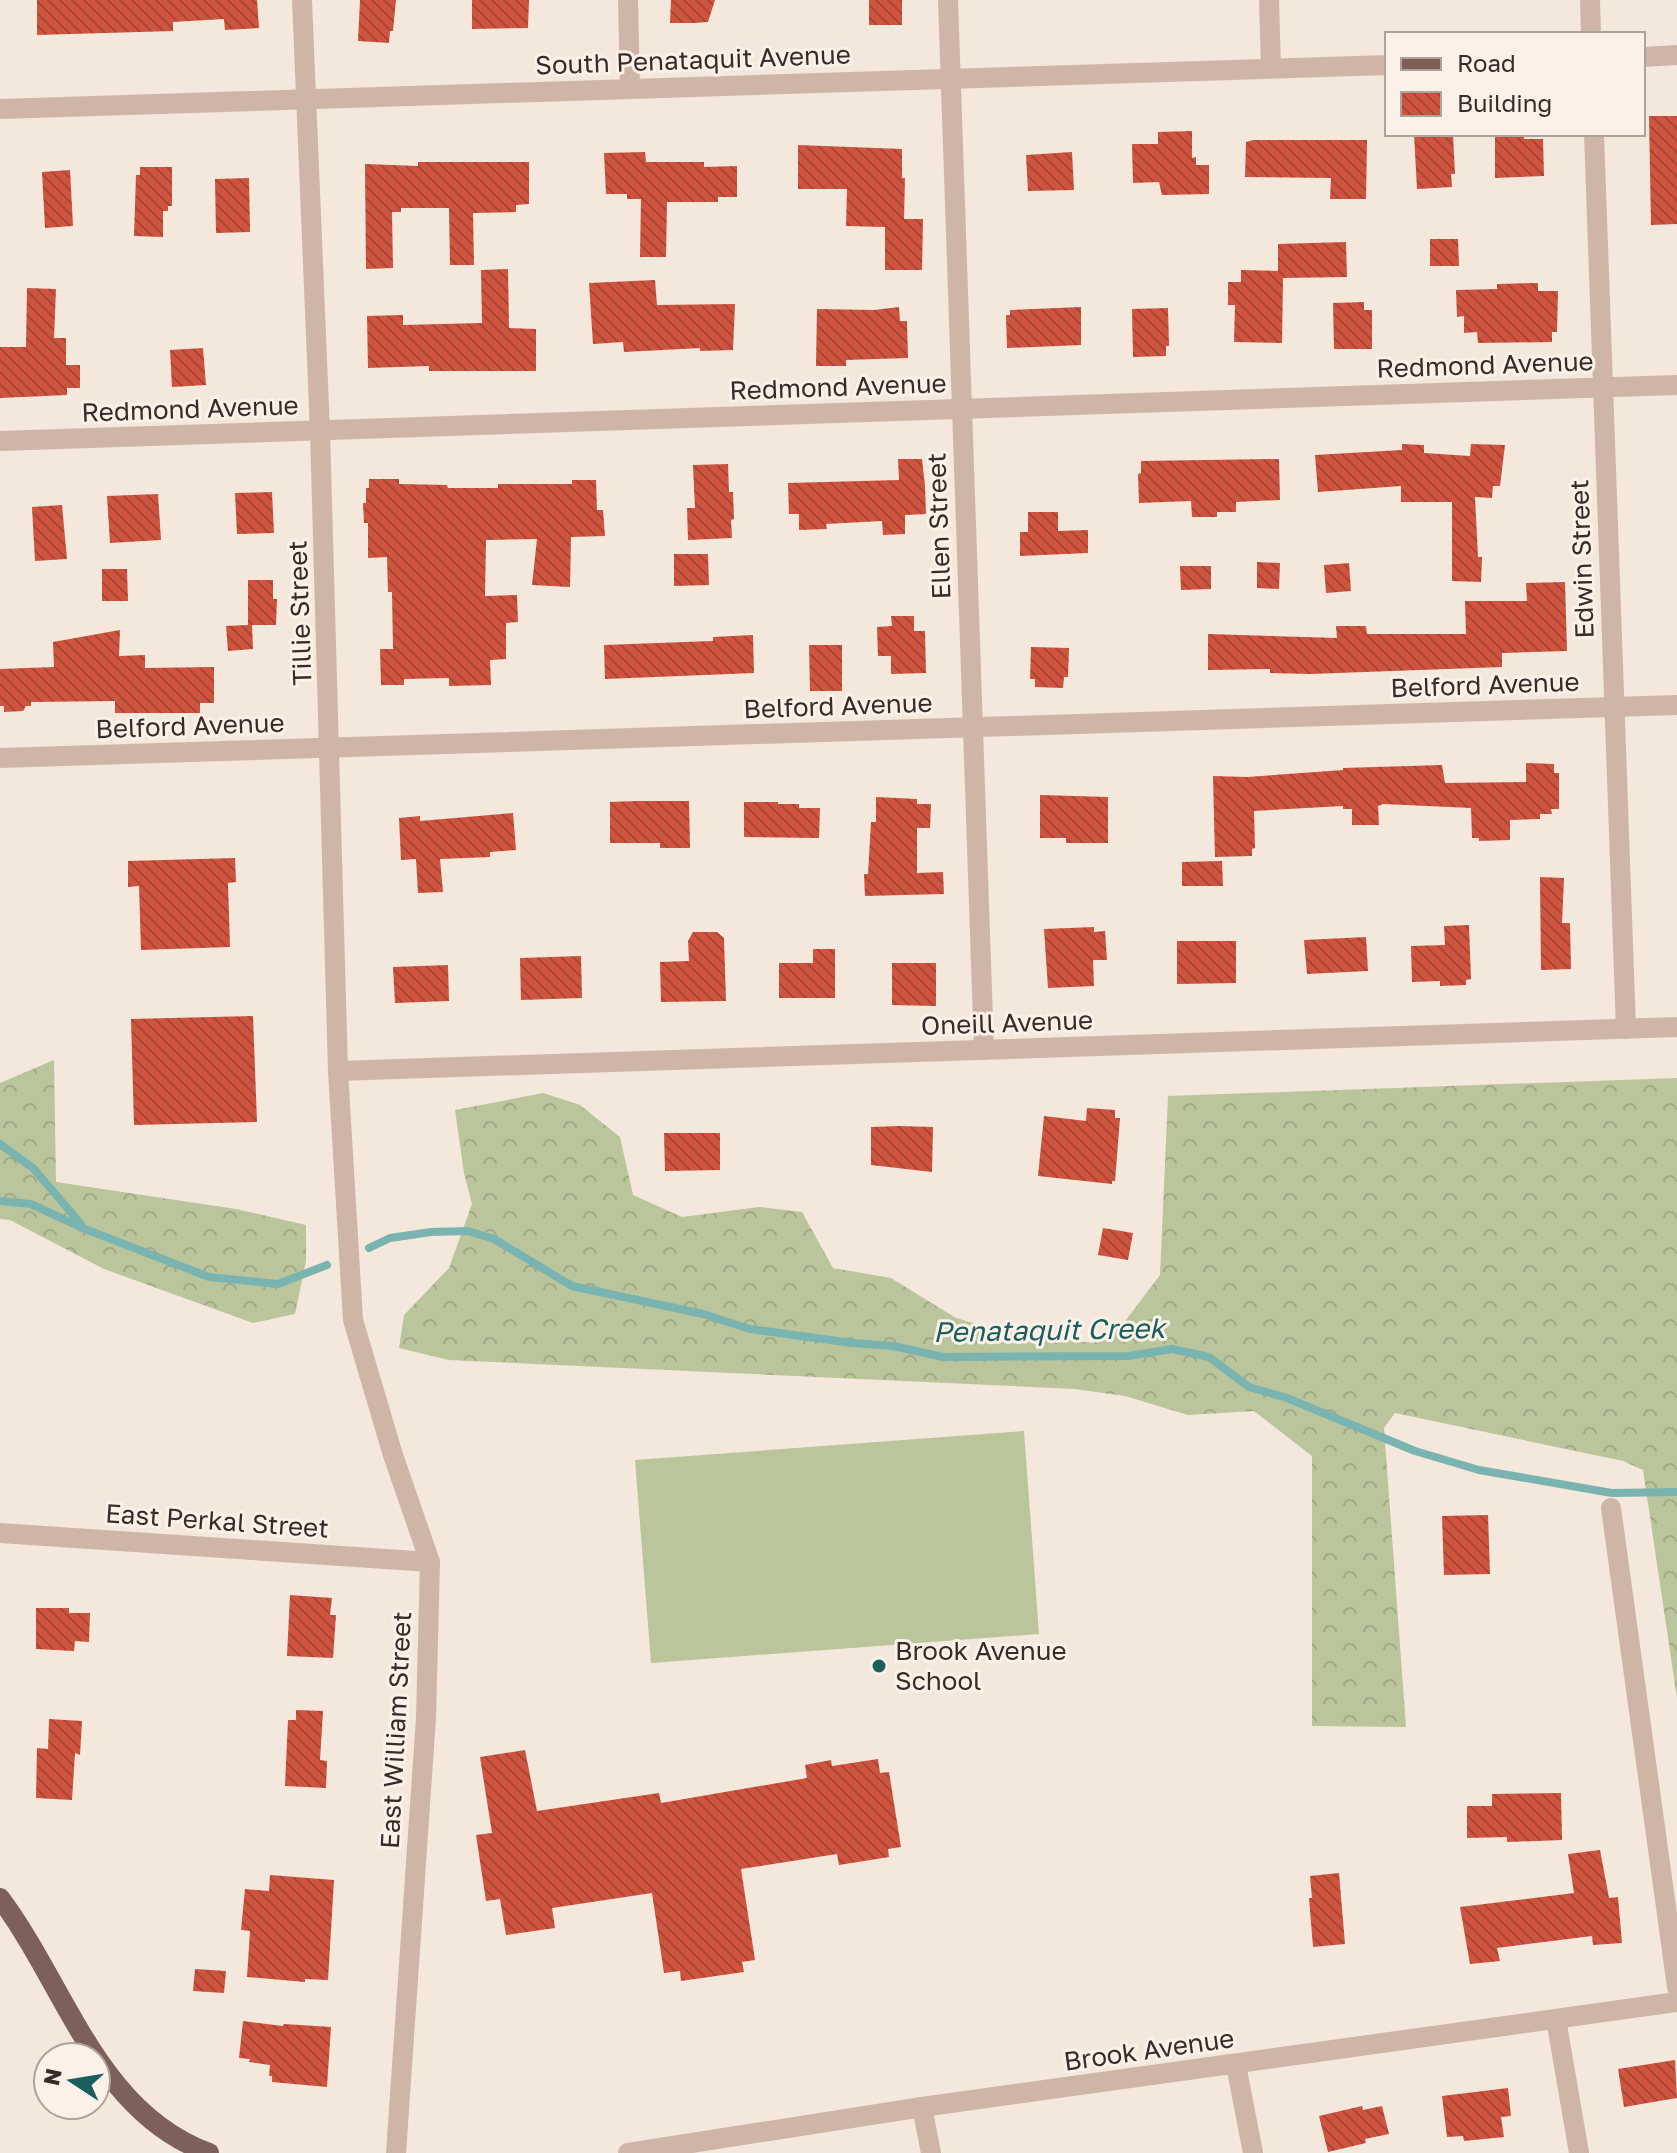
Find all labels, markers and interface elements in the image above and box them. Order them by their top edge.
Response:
legend [1385,32,1645,136]
street label: South Penataquit Avenue [535,39,851,80]
text: Road [1457,48,1516,77]
text: Building [1457,88,1552,117]
street label: Redmond Avenue [1376,345,1594,384]
street label: Redmond Avenue [729,367,947,406]
street label: Redmond Avenue [81,389,299,428]
street label: Ellen Street [920,452,957,600]
street label: Edwin Street [1563,479,1600,639]
street label: Tillie Street [281,540,318,686]
street label: Belford Avenue [1390,666,1580,703]
street label: Belford Avenue [743,687,933,724]
street label: Belford Avenue [95,707,285,744]
street label: Oneill Avenue [920,1004,1094,1041]
water label: Penataquit Creek [933,1311,1168,1348]
street label: East Perkal Street [104,1497,330,1544]
street label: East William Street [374,1610,417,1849]
place label: Brook Avenue School [895,1635,1066,1696]
marker: Brook Avenue School [870,1657,888,1675]
street label: Brook Avenue [1062,2022,1236,2077]
north arrow [32,2041,112,2121]
text: N [37,2066,67,2088]

